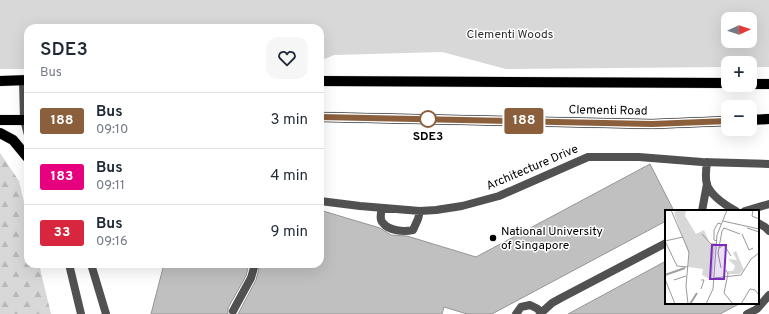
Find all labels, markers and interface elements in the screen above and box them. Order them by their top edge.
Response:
north arrow [721,12,757,48]
map controls [721,12,757,136]
park label: Clementi Woods [467,27,553,43]
button: heart [266,37,308,79]
text: SDE3 [40,38,88,62]
button: + [721,56,757,92]
text: Bus [40,65,62,81]
button: − [721,100,757,136]
street label: Clementi Road [568,102,648,120]
text: Bus [96,103,123,122]
line badge: 188 [501,108,547,134]
marker: SDE3 [419,110,437,128]
text: 3 min [270,111,308,130]
text: 188 [50,112,74,129]
text: 188 [512,112,536,129]
text: 09:10 [96,122,128,138]
place label: SDE3 [413,129,443,145]
street label: Architecture Drive [484,141,581,195]
text: Bus [96,159,123,178]
text: 4 min [270,167,308,186]
text: 183 [51,168,73,185]
text: 09:11 [96,178,125,194]
inset map [665,210,759,304]
text: Bus [96,215,123,234]
text: 9 min [271,223,308,242]
text: 33 [54,224,70,241]
place label: National University of Singapore [501,224,603,254]
marker: National University of Singapore [488,233,498,243]
text: 09:16 [96,234,128,250]

